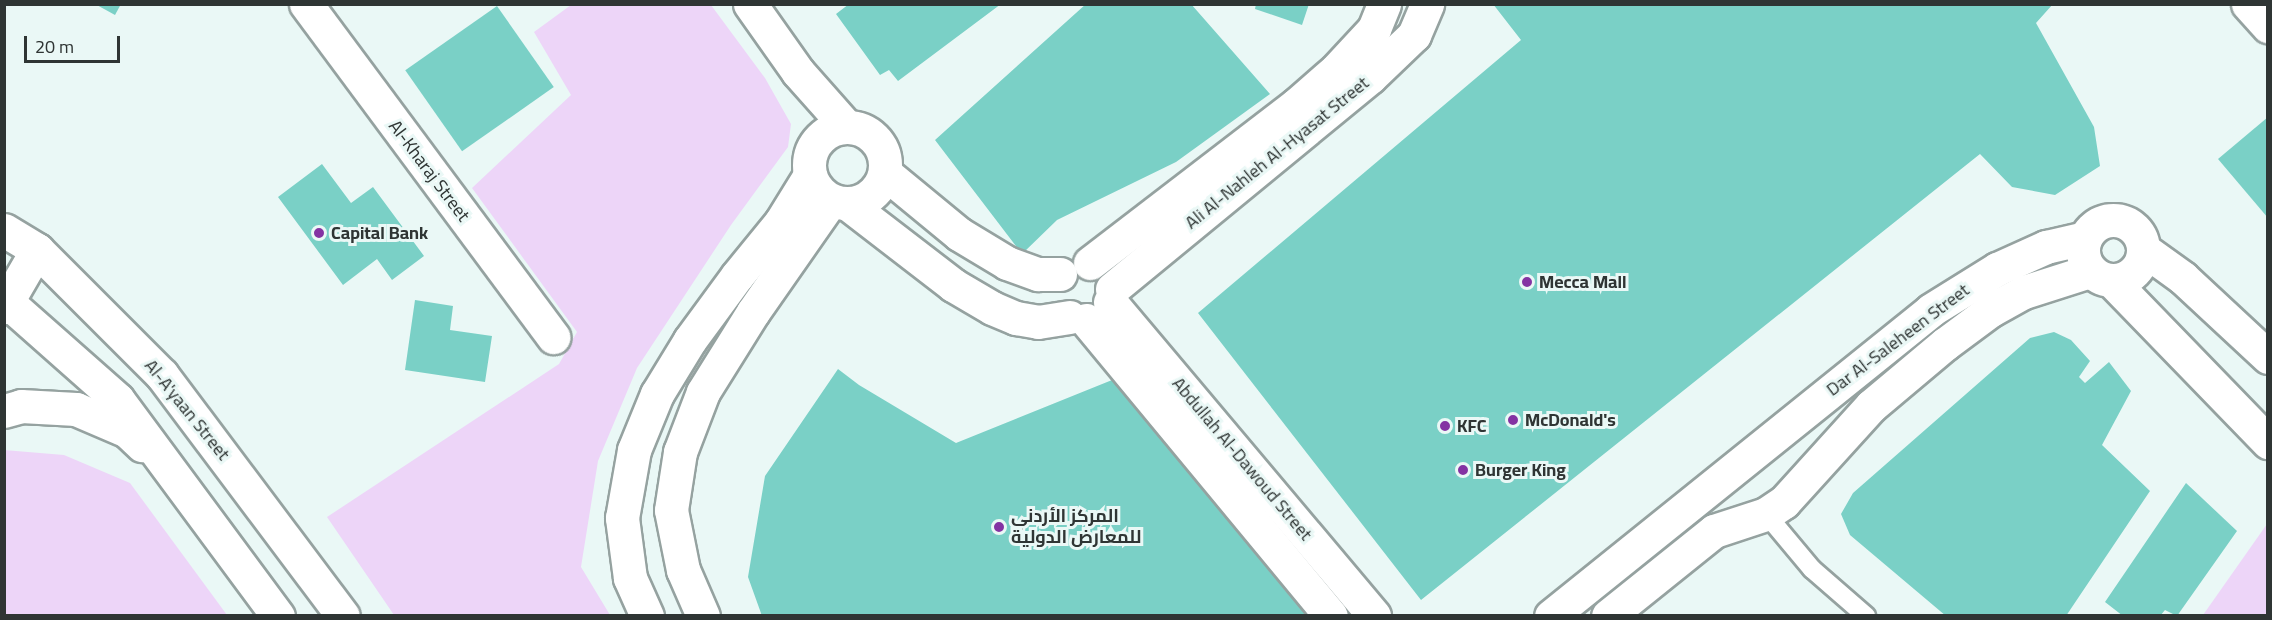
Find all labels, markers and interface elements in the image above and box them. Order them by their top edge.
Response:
scale bar [27,24,123,62]
text: 20 m [35,30,74,63]
street label: Ali Al-Nahleh Al-Hyasat Street [1181,72,1373,234]
street label: Al-Kharaj Street [384,116,474,226]
place label: Capital Bank [331,222,428,244]
marker: Capital Bank [312,226,326,240]
place label: Mecca Mall [1539,271,1627,293]
marker: Mecca Mall [1520,275,1534,289]
street label: Dar Al-Saleheen Street [1822,279,1974,401]
street label: Al-A'yaan Street [140,355,234,465]
street label: Abdullah Al-Dawoud Street [1167,373,1317,545]
place label: McDonald's [1525,409,1616,431]
marker: McDonald's [1506,413,1520,427]
place label: KFC [1457,415,1487,437]
marker: KFC [1438,419,1452,433]
place label: Burger King [1475,459,1566,481]
marker: Burger King [1456,463,1470,477]
place label: المركز الأردني للمعارض الدولية [1011,506,1141,548]
marker: المركز الأردني للمعارض الدولية [992,520,1006,534]

